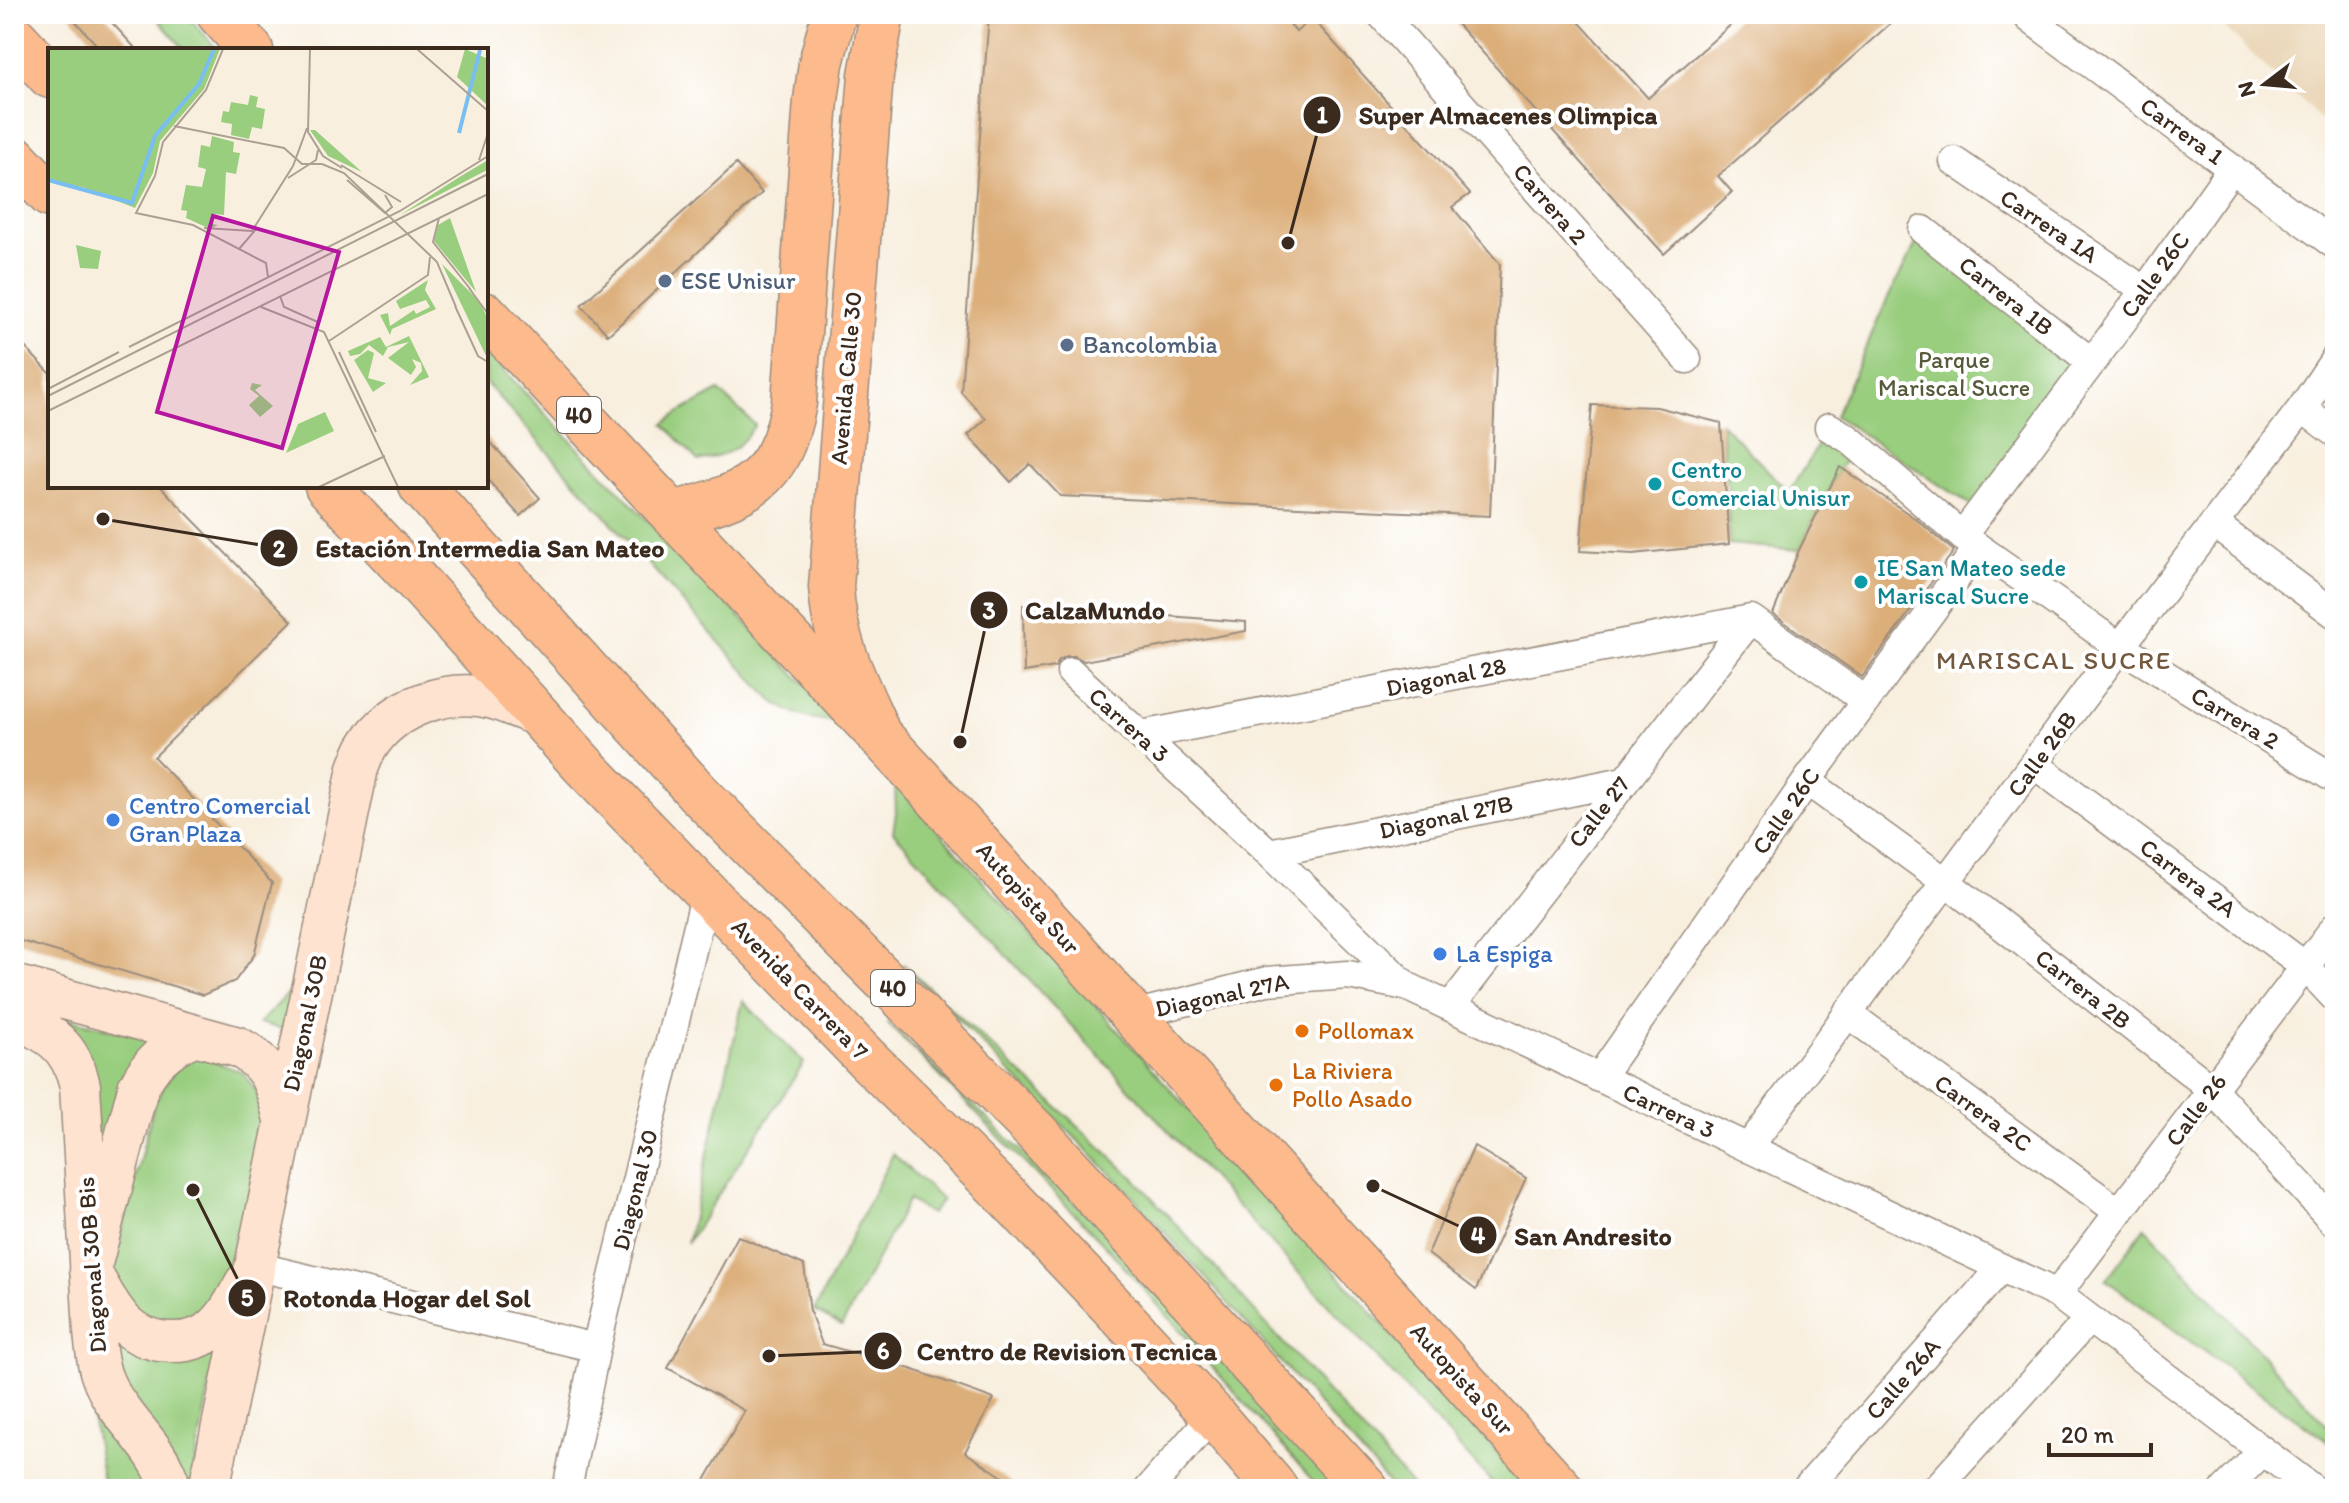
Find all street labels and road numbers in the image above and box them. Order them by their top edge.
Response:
street label: Carrera 1 [2135,91,2230,171]
street label: Carrera 2 [1507,157,1594,250]
street label: Carrera 1A [1995,182,2104,269]
street label: Calle 26C [2114,226,2195,323]
street label: Carrera 1B [1953,250,2059,341]
street label: Avenida Calle 30 [823,290,868,466]
road number: 40 [557,397,601,433]
street label: Diagonal 28 [1383,651,1508,702]
street label: Carrera 2 [2186,680,2285,755]
street label: Carrera 3 [1083,681,1176,768]
street label: Calle 26B [2001,705,2082,802]
street label: Calle 26C [1745,762,1826,860]
street label: Calle 27 [1562,770,1636,853]
street label: Diagonal 27B [1376,788,1515,845]
street label: Carrera 2A [2134,832,2242,923]
street label: Autopista Sur [970,836,1086,960]
street label: Avenida Carrera 7 [726,912,875,1065]
street label: Carrera 2B [2030,942,2137,1035]
street label: Diagonal 30B [276,952,333,1094]
street label: Diagonal 27A [1152,966,1291,1023]
road number: 40 [871,970,915,1006]
street label: Carrera 2C [1929,1068,2038,1158]
street label: Calle 26 [2159,1068,2232,1152]
street label: Carrera 3 [1618,1077,1720,1144]
street label: Diagonal 30 [605,1126,664,1253]
street label: Diagonal 30B Bis [71,1176,112,1354]
street label: Autopista Sur [1404,1317,1520,1441]
street label: Calle 26A [1859,1332,1946,1426]

